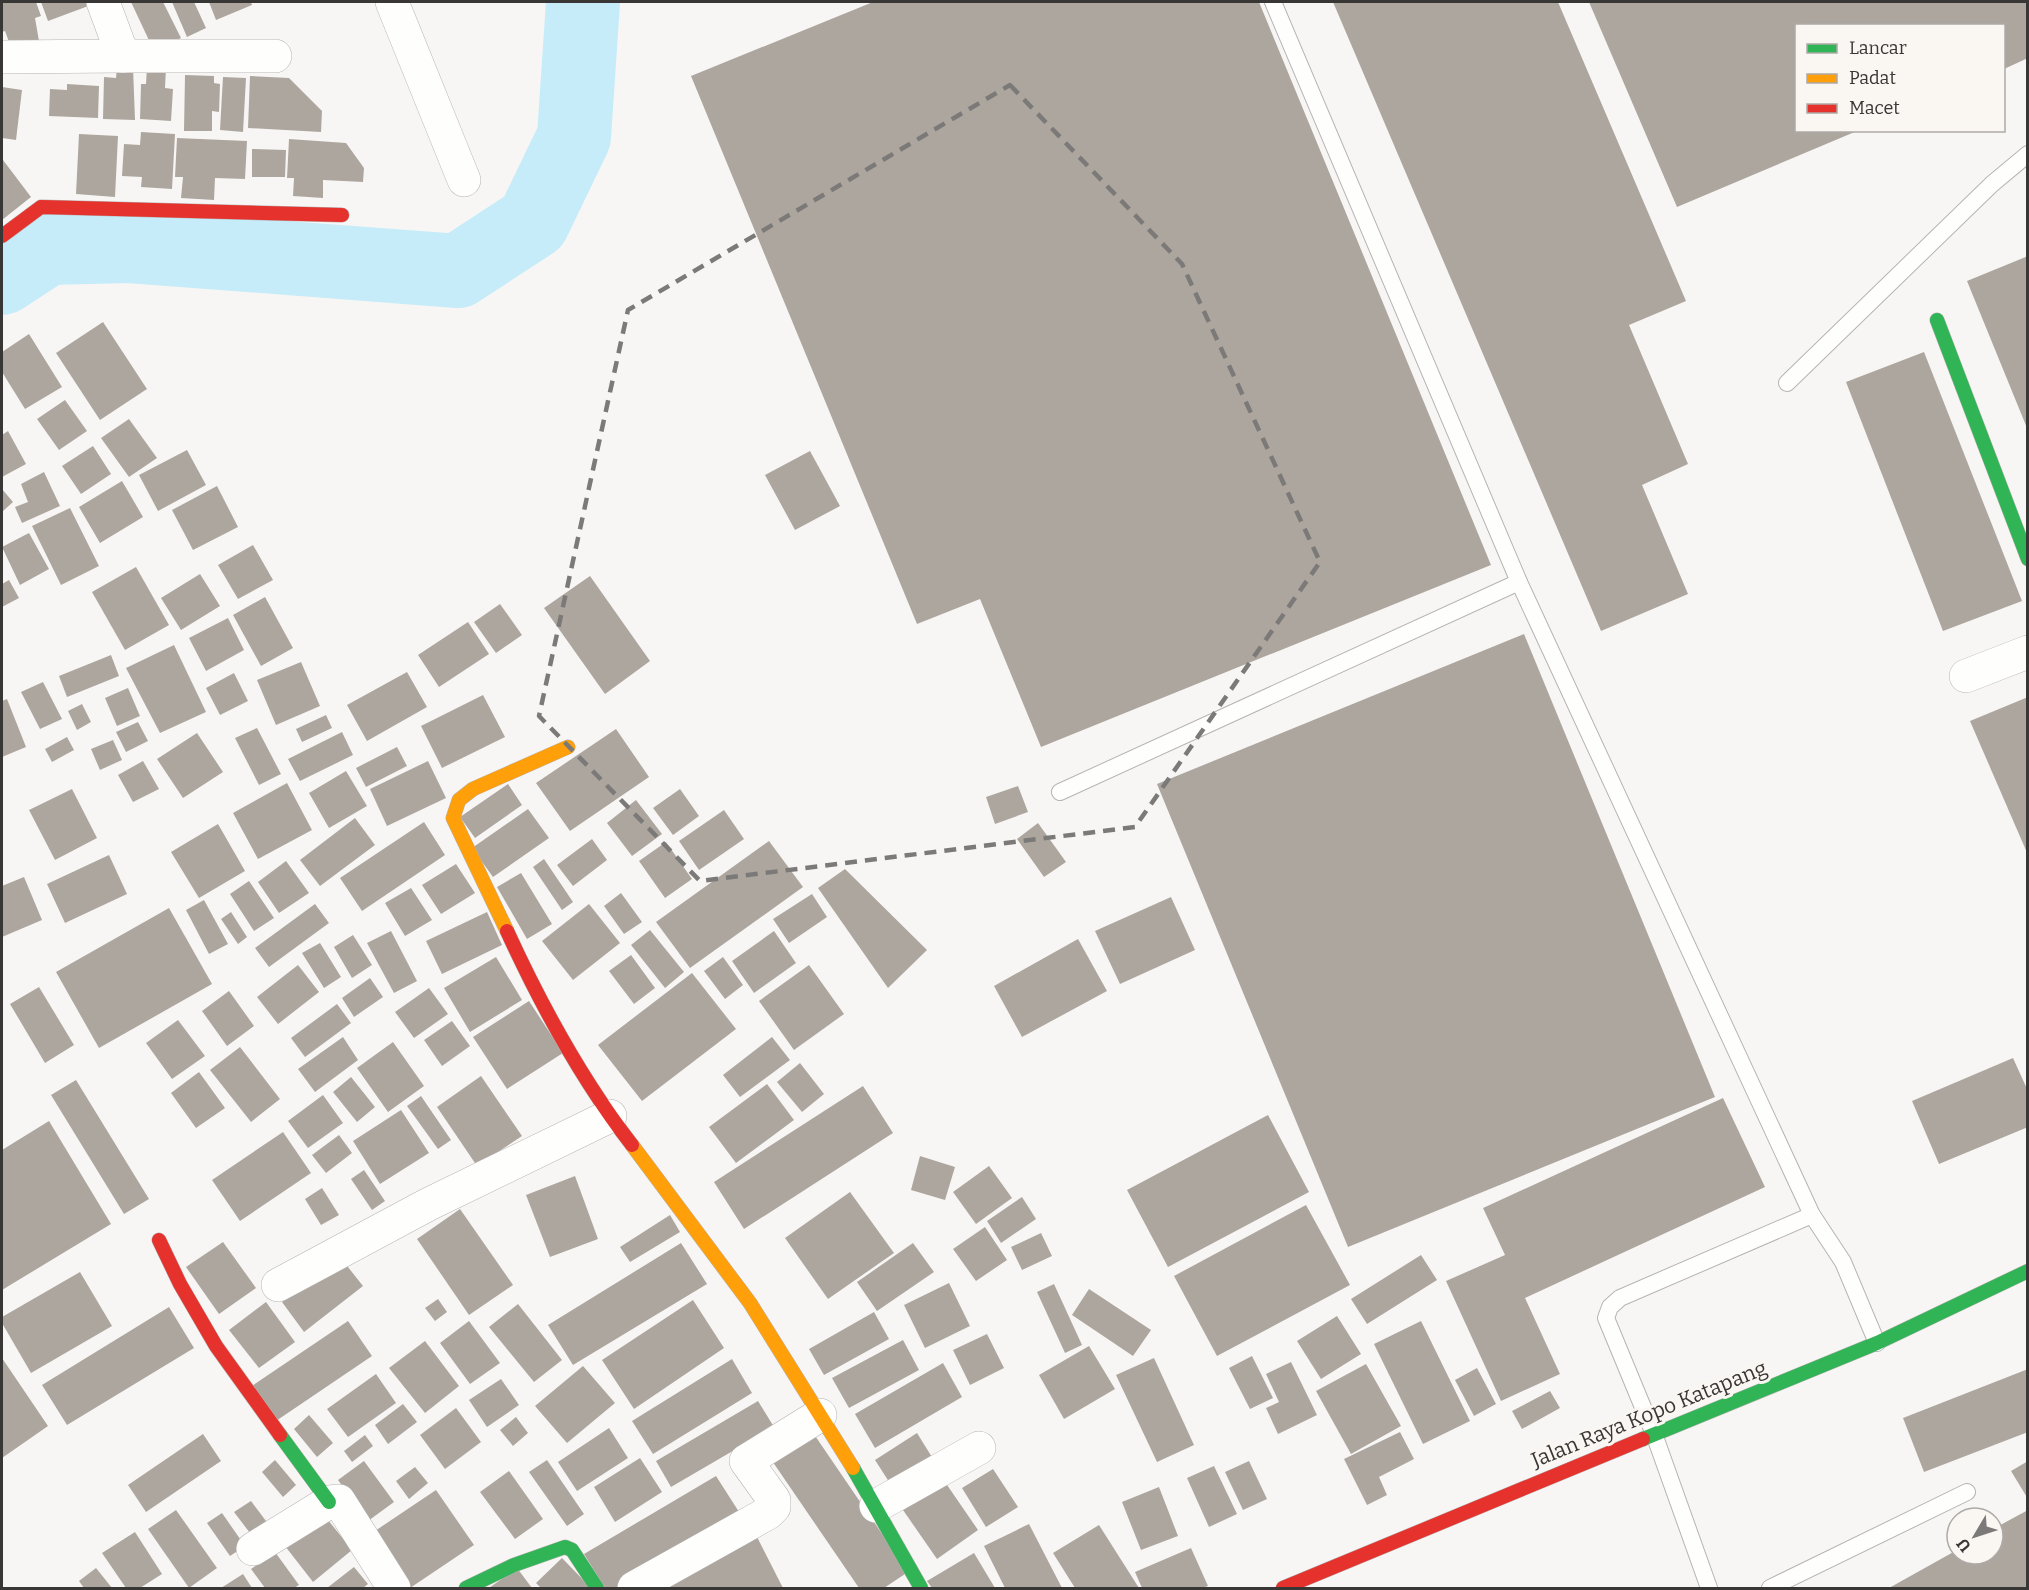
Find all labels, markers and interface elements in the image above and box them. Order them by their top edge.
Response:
legend [1795,24,2005,132]
text: Lancar [1849,37,1907,59]
text: Padat [1849,67,1896,89]
text: Macet [1849,97,1900,119]
street label: Jalan Raya Kopo Katapang [1527,1355,1771,1474]
north arrow [1945,1506,2005,1566]
text: U [1953,1534,1975,1556]

